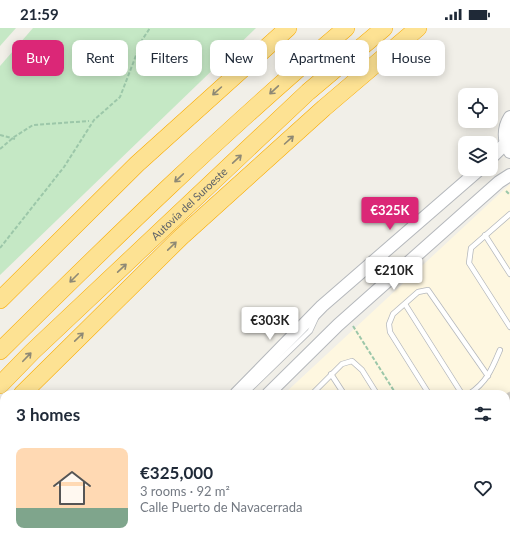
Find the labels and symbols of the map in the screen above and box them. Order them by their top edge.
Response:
one-way arrow [269,85,279,95]
one-way arrow [212,86,222,96]
one-way arrow [284,135,294,144]
one-way arrow [231,155,241,164]
street label: Autovía del Suroeste [148,164,230,242]
one-way arrow [173,174,184,183]
pin: €325K [362,197,418,231]
one-way arrow [167,241,177,251]
pin: €210K [366,257,422,291]
one-way arrow [117,263,127,272]
one-way arrow [70,273,79,283]
pin: €303K [242,307,298,341]
one-way arrow [74,332,84,342]
one-way arrow [22,352,32,362]

